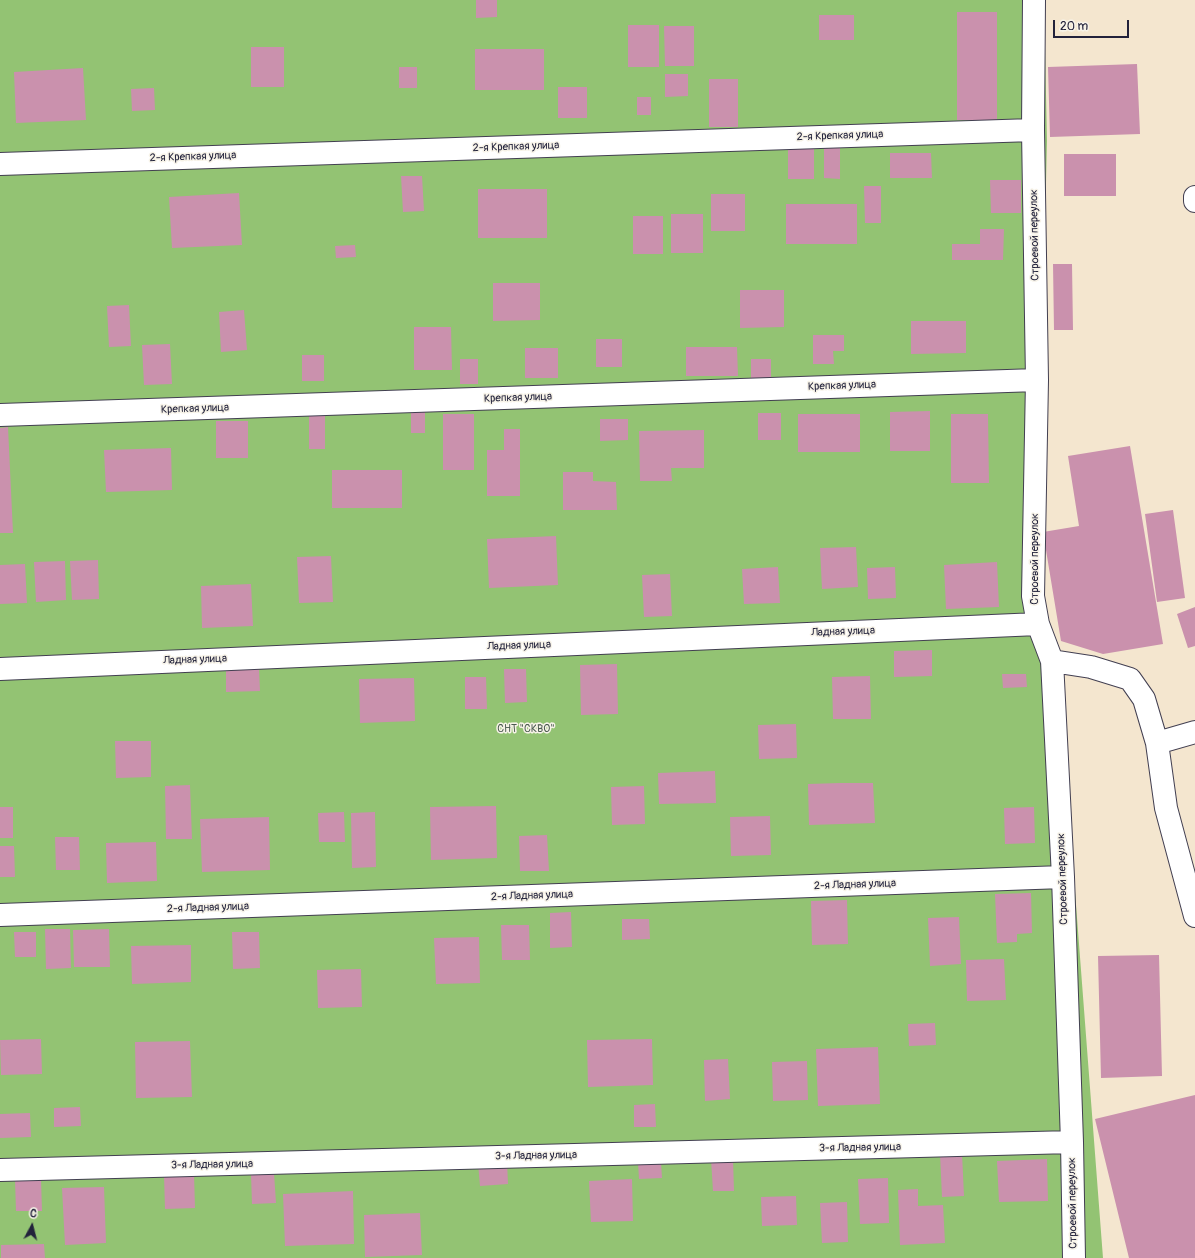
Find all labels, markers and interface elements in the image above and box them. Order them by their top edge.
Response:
scale bar [1055,12,1131,38]
text: 20 m [1060,19,1088,34]
street label: 2-я Крепкая улица [796,128,884,144]
street label: 2-я Крепкая улица [472,139,560,155]
street label: 2-я Крепкая улица [149,149,237,165]
street label: Строевой переулок [1028,189,1042,281]
street label: Крепкая улица [808,378,876,394]
street label: Крепкая улица [484,390,552,406]
street label: Крепкая улица [161,401,229,417]
street label: Строевой переулок [1028,513,1042,605]
street label: Ладная улица [811,624,875,640]
street label: Ладная улица [487,638,551,654]
street label: Ладная улица [163,652,227,668]
park label: СНТ "СКВО" [497,722,555,736]
street label: Строевой переулок [1055,833,1071,925]
street label: 2-я Ладная улица [814,877,896,893]
street label: 2-я Ладная улица [491,888,573,904]
street label: 2-я Ладная улица [167,900,249,916]
street label: 3-я Ладная улица [819,1141,901,1155]
street label: 3-я Ладная улица [495,1149,577,1163]
street label: Строевой переулок [1066,1157,1080,1249]
street label: 3-я Ладная улица [171,1158,253,1172]
north arrow [12,1206,52,1246]
text: С [29,1207,38,1220]

